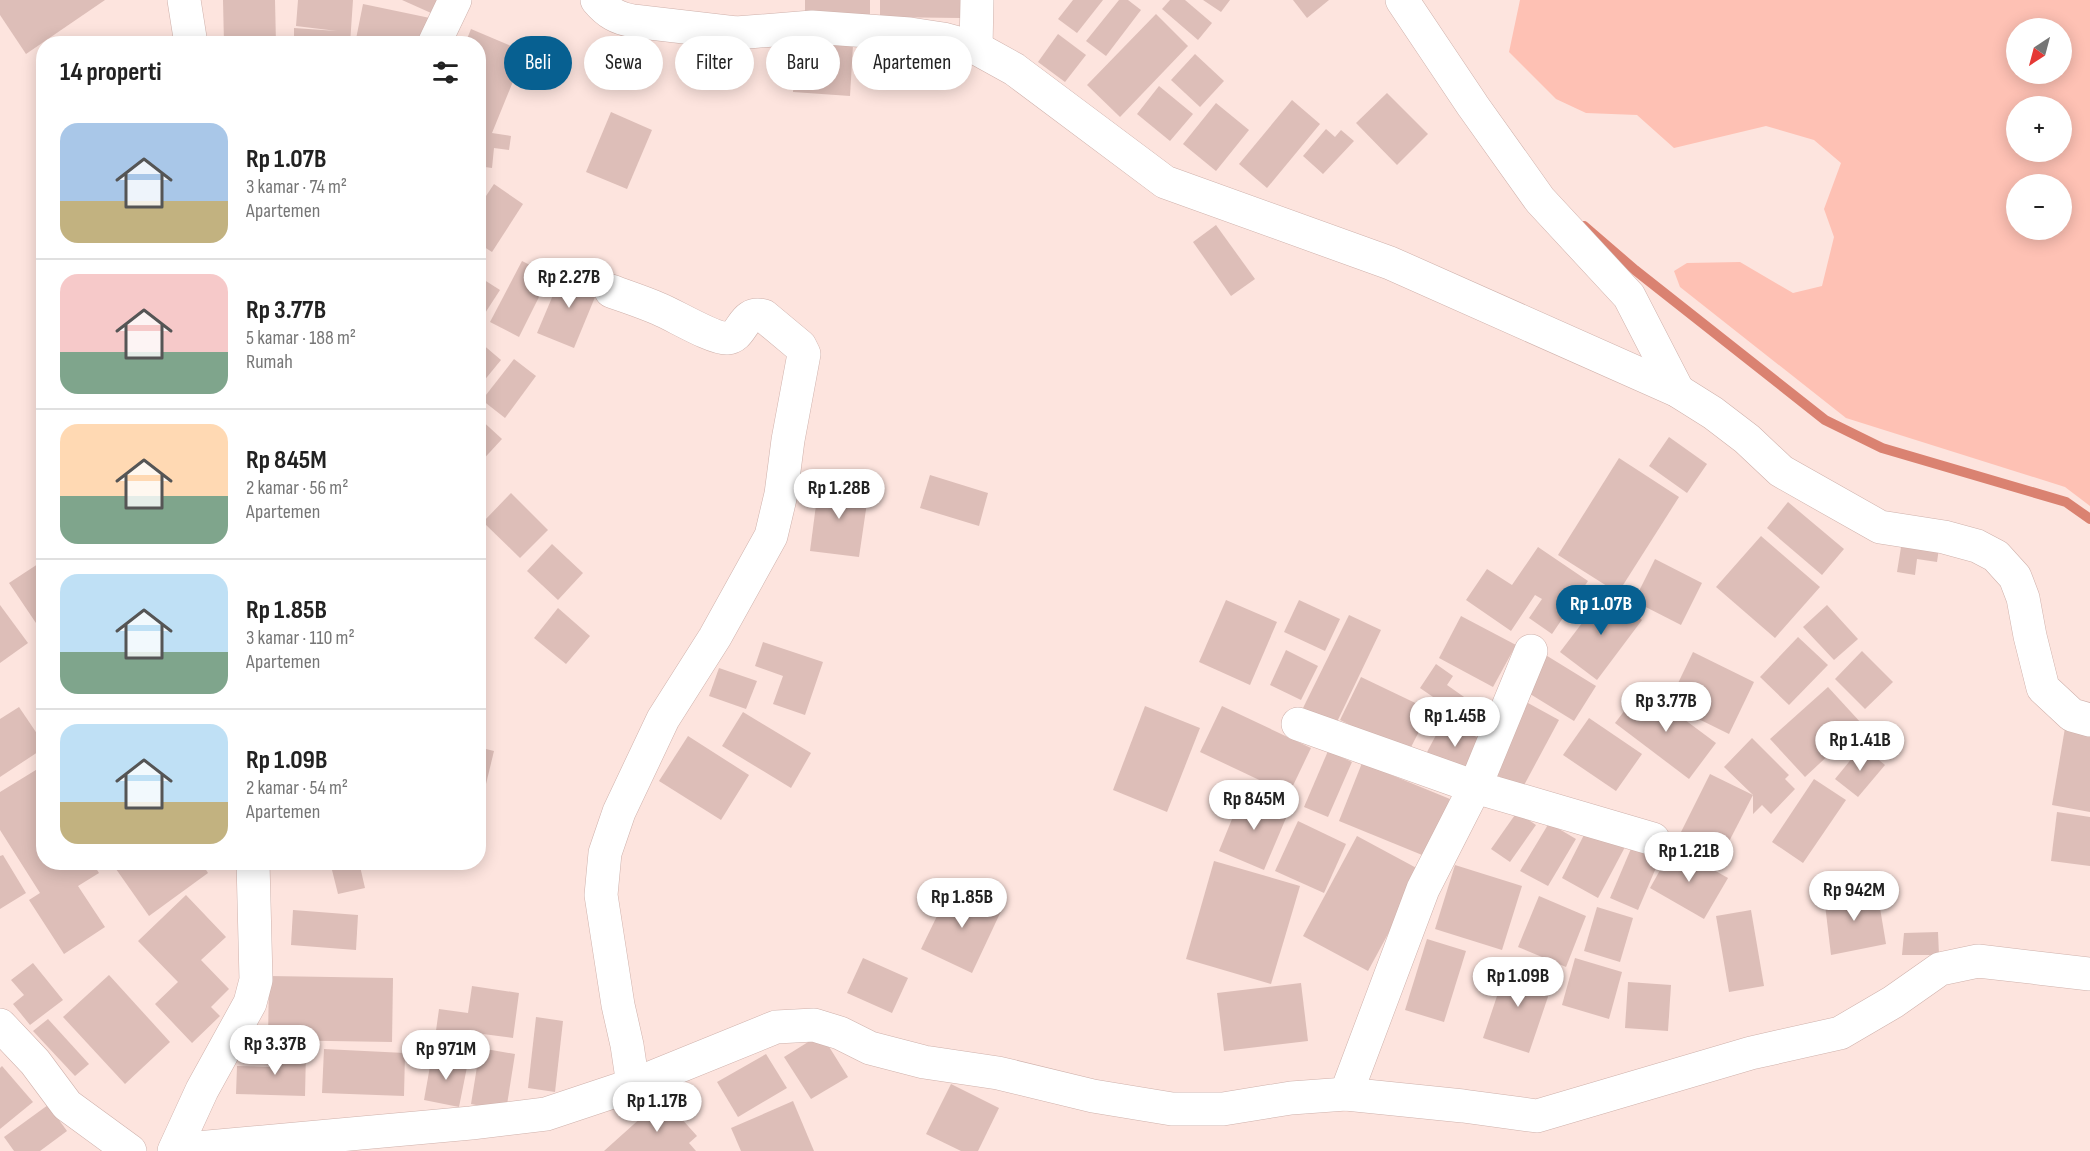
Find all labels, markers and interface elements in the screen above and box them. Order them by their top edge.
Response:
north arrow [2006,18,2072,84]
map controls [2006,18,2072,240]
chip: Beli [504,36,572,90]
chip: Sewa [584,36,663,90]
chip: Filter [675,36,754,90]
chip: Baru [766,36,840,90]
chip: Apartemen [852,36,972,90]
icon: filters [429,56,462,89]
text: 14 properti [60,57,162,88]
button: + [2006,96,2072,162]
text: Rp 1.07B [246,144,326,175]
icon: home [108,147,180,219]
button: − [2006,174,2072,240]
text: 3 kamar · 74 m² [246,175,347,199]
text: Apartemen [246,199,320,223]
pin: Rp 2.27B [507,258,631,309]
text: Rp 2.27B [538,265,600,289]
text: Rp 3.77B [246,295,326,326]
icon: home [108,298,180,370]
text: 5 kamar · 188 m² [246,326,356,350]
text: Rumah [246,350,293,374]
text: Rp 845M [246,445,327,476]
icon: home [108,448,180,520]
pin: Rp 1.28B [777,469,901,520]
text: 2 kamar · 56 m² [246,476,348,500]
text: Rp 1.28B [808,476,870,500]
text: Apartemen [246,500,320,524]
pin: Rp 1.07B [1539,585,1663,636]
text: Rp 1.07B [1570,592,1632,616]
text: Rp 1.85B [246,595,327,626]
icon: home [108,598,180,670]
text: 3 kamar · 110 m² [246,626,355,650]
text: Apartemen [246,650,320,674]
pin: Rp 3.77B [1604,682,1728,733]
text: Rp 3.77B [1635,689,1697,713]
pin: Rp 1.45B [1393,697,1517,748]
text: Rp 1.45B [1424,704,1486,728]
pin: Rp 1.41B [1798,721,1922,772]
text: Rp 1.41B [1829,728,1891,752]
text: Rp 1.09B [246,745,327,776]
icon: home [108,748,180,820]
text: 2 kamar · 54 m² [246,776,348,800]
pin: Rp 845M [1199,780,1309,831]
text: Rp 845M [1223,787,1285,811]
text: Apartemen [246,800,320,824]
pin: Rp 1.21B [1627,832,1751,883]
text: Rp 1.21B [1658,839,1720,863]
pin: Rp 942M [1799,871,1909,922]
pin: Rp 1.85B [900,878,1024,929]
text: Rp 942M [1823,878,1885,902]
text: Rp 1.85B [931,885,993,909]
pin: Rp 1.09B [1456,957,1580,1008]
text: Rp 1.09B [1487,964,1549,988]
pin: Rp 3.37B [213,1025,337,1076]
pin: Rp 971M [391,1030,501,1081]
text: Rp 3.37B [244,1032,306,1056]
text: Rp 971M [416,1037,476,1061]
pin: Rp 1.17B [595,1082,719,1133]
text: Rp 1.17B [627,1089,687,1113]

